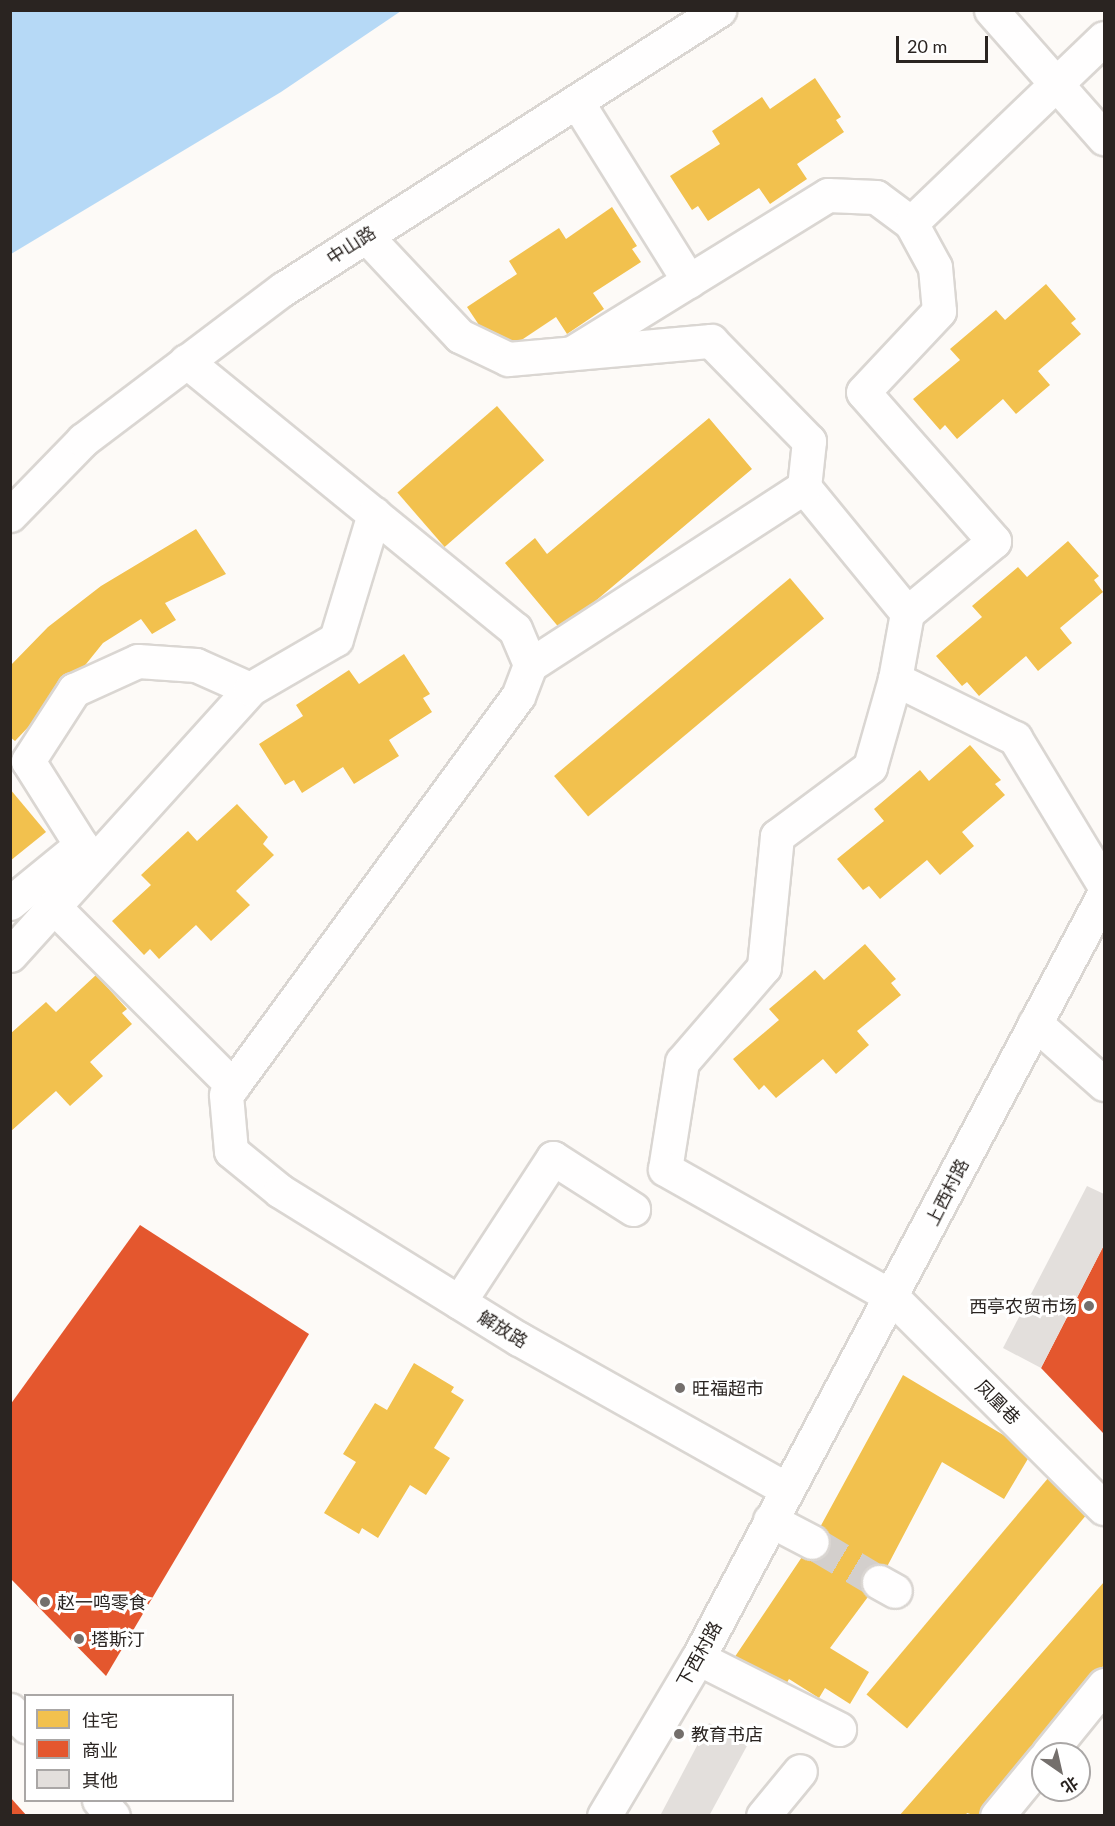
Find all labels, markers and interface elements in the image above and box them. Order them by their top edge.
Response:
scale bar [899,24,990,62]
text: 20 m [907,35,947,57]
street label: 中山路 [322,221,380,269]
street label: 上西村路 [921,1155,973,1229]
place label: 西亭农贸市场 [969,1295,1077,1317]
marker: 西亭农贸市场 [1082,1299,1096,1313]
street label: 解放路 [474,1306,532,1352]
street label: 凤凰巷 [971,1375,1025,1429]
place label: 旺福超市 [692,1377,764,1399]
marker: 旺福超市 [673,1381,687,1395]
place label: 赵一鸣零食 [57,1591,147,1613]
marker: 赵一鸣零食 [38,1595,52,1609]
street label: 下西村路 [672,1617,726,1691]
place label: 塔斯汀 [91,1628,145,1650]
marker: 塔斯汀 [72,1632,86,1646]
legend [24,1694,234,1802]
text: 住宅 [82,1709,118,1731]
place label: 教育书店 [691,1723,763,1745]
marker: 教育书店 [672,1727,686,1741]
text: 商业 [82,1739,118,1761]
north arrow [1031,1742,1091,1802]
text: 其他 [82,1769,118,1791]
text: 北 [1058,1773,1082,1798]

